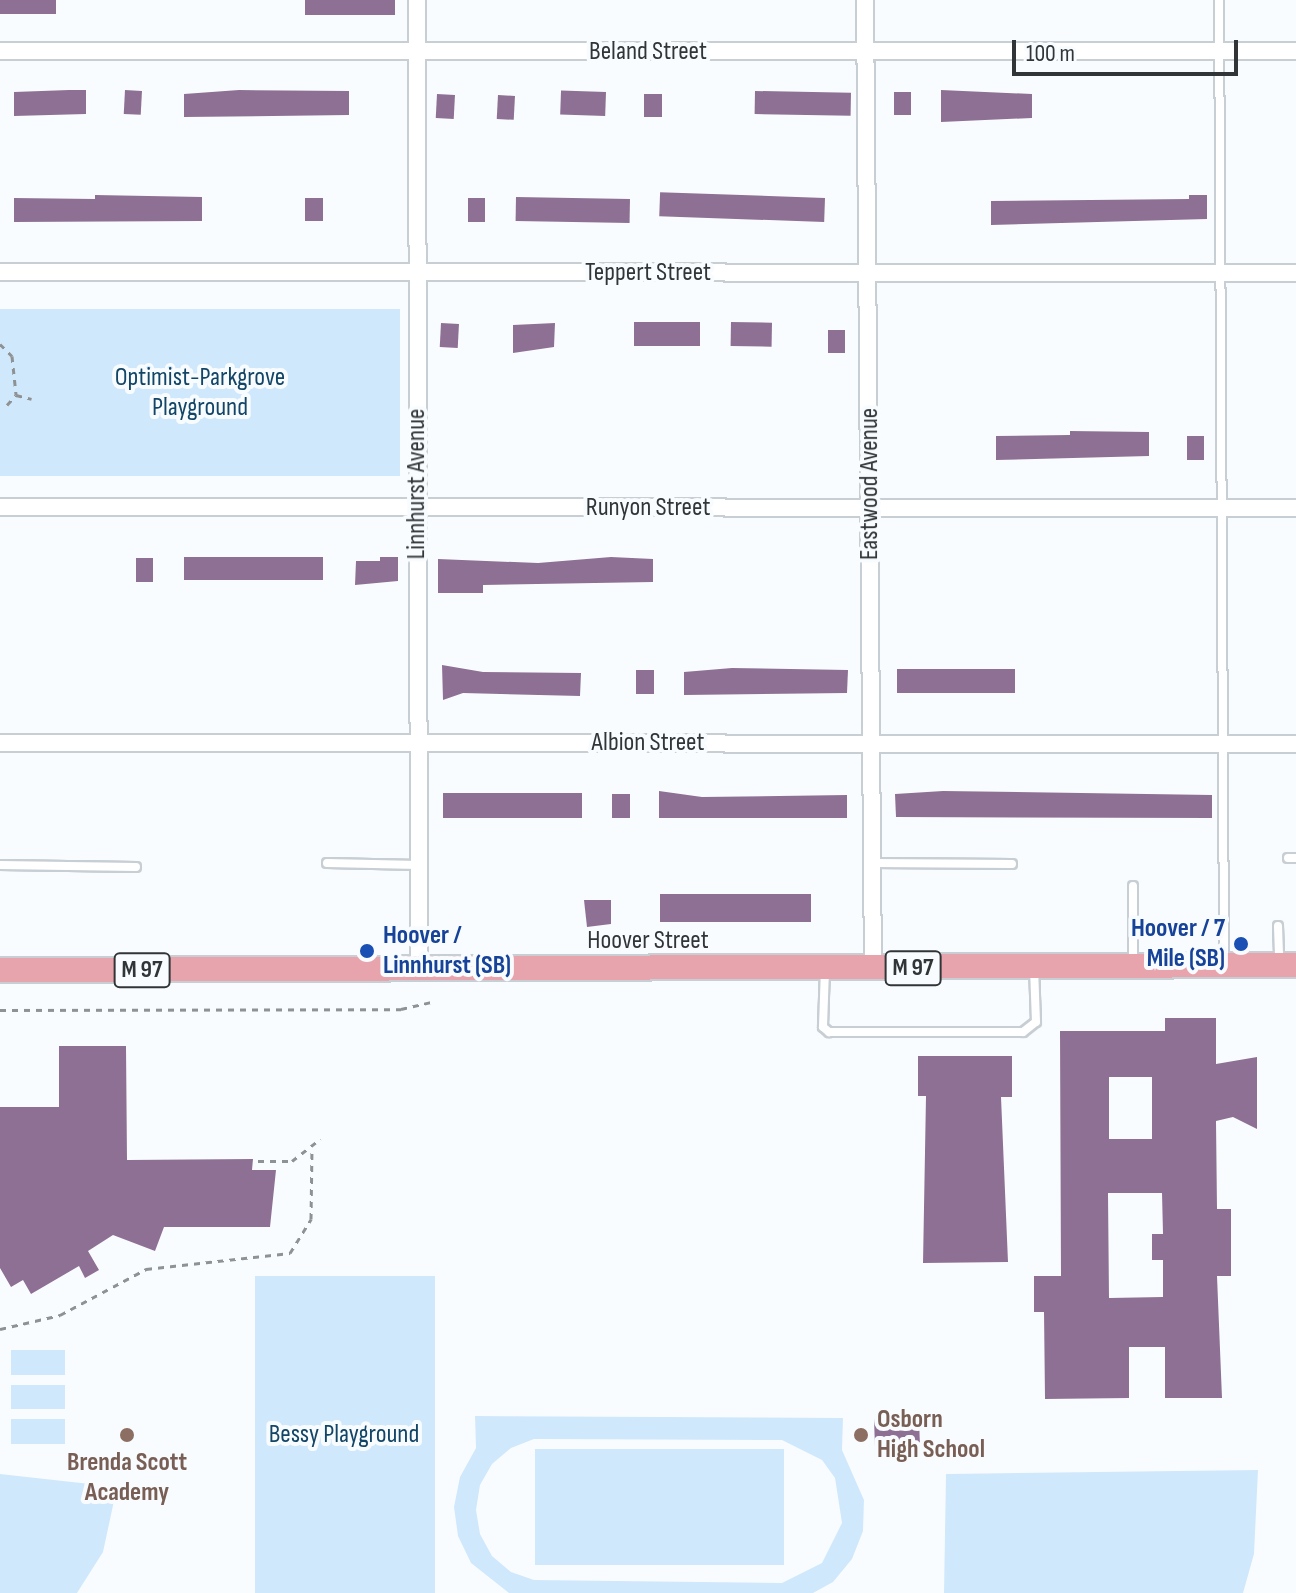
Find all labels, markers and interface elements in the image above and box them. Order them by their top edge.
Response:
scale bar [1016,24,1242,74]
street label: Beland Street [589,36,707,68]
text: 100 m [1026,39,1075,68]
street label: Teppert Street [585,257,711,289]
park label: Optimist-Parkgrove Playground [115,362,285,424]
street label: Eastwood Avenue [854,408,886,560]
street label: Linnhurst Avenue [401,409,433,559]
street label: Runyon Street [586,492,710,524]
street label: Albion Street [592,727,704,759]
place label: Hoover / 7 Mile (SB) [1131,913,1225,974]
place label: Hoover / Linnhurst (SB) [383,920,511,982]
street label: Hoover Street [587,925,709,957]
marker: Hoover / 7 Mile (SB) [1232,935,1250,953]
marker: Hoover / Linnhurst (SB) [358,942,376,960]
road number: M 97 [883,948,943,988]
road number: M 97 [112,950,172,990]
place label: Osborn High School [877,1404,985,1466]
park label: Bessy Playground [269,1419,419,1451]
marker: Brenda Scott Academy [118,1426,136,1444]
marker: Osborn High School [852,1426,870,1444]
place label: Brenda Scott Academy [67,1447,187,1508]

